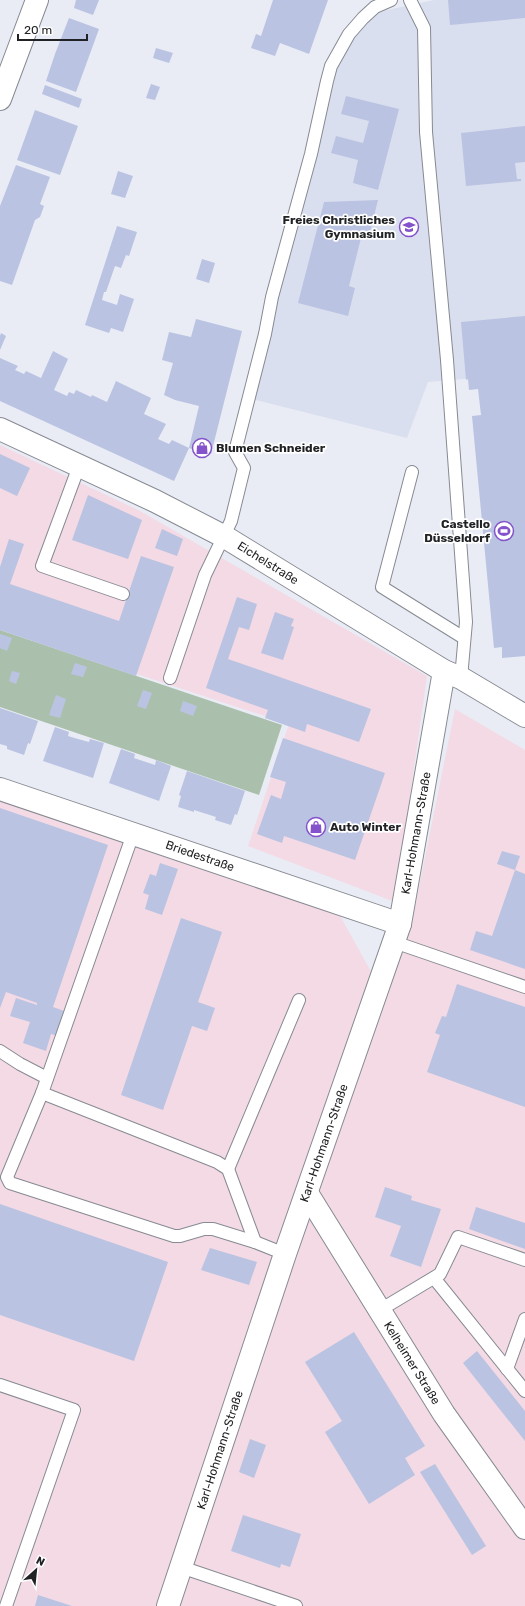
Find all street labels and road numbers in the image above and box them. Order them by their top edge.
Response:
street label: Eichelstraße [235,539,301,587]
street label: Karl-Hohmann-Straße [398,770,434,895]
street label: Briedestraße [164,838,236,874]
street label: Karl-Hohmann-Straße [297,1082,351,1204]
street label: Kelheimer Straße [381,1319,443,1407]
street label: Karl-Hohmann-Straße [194,1389,246,1511]

